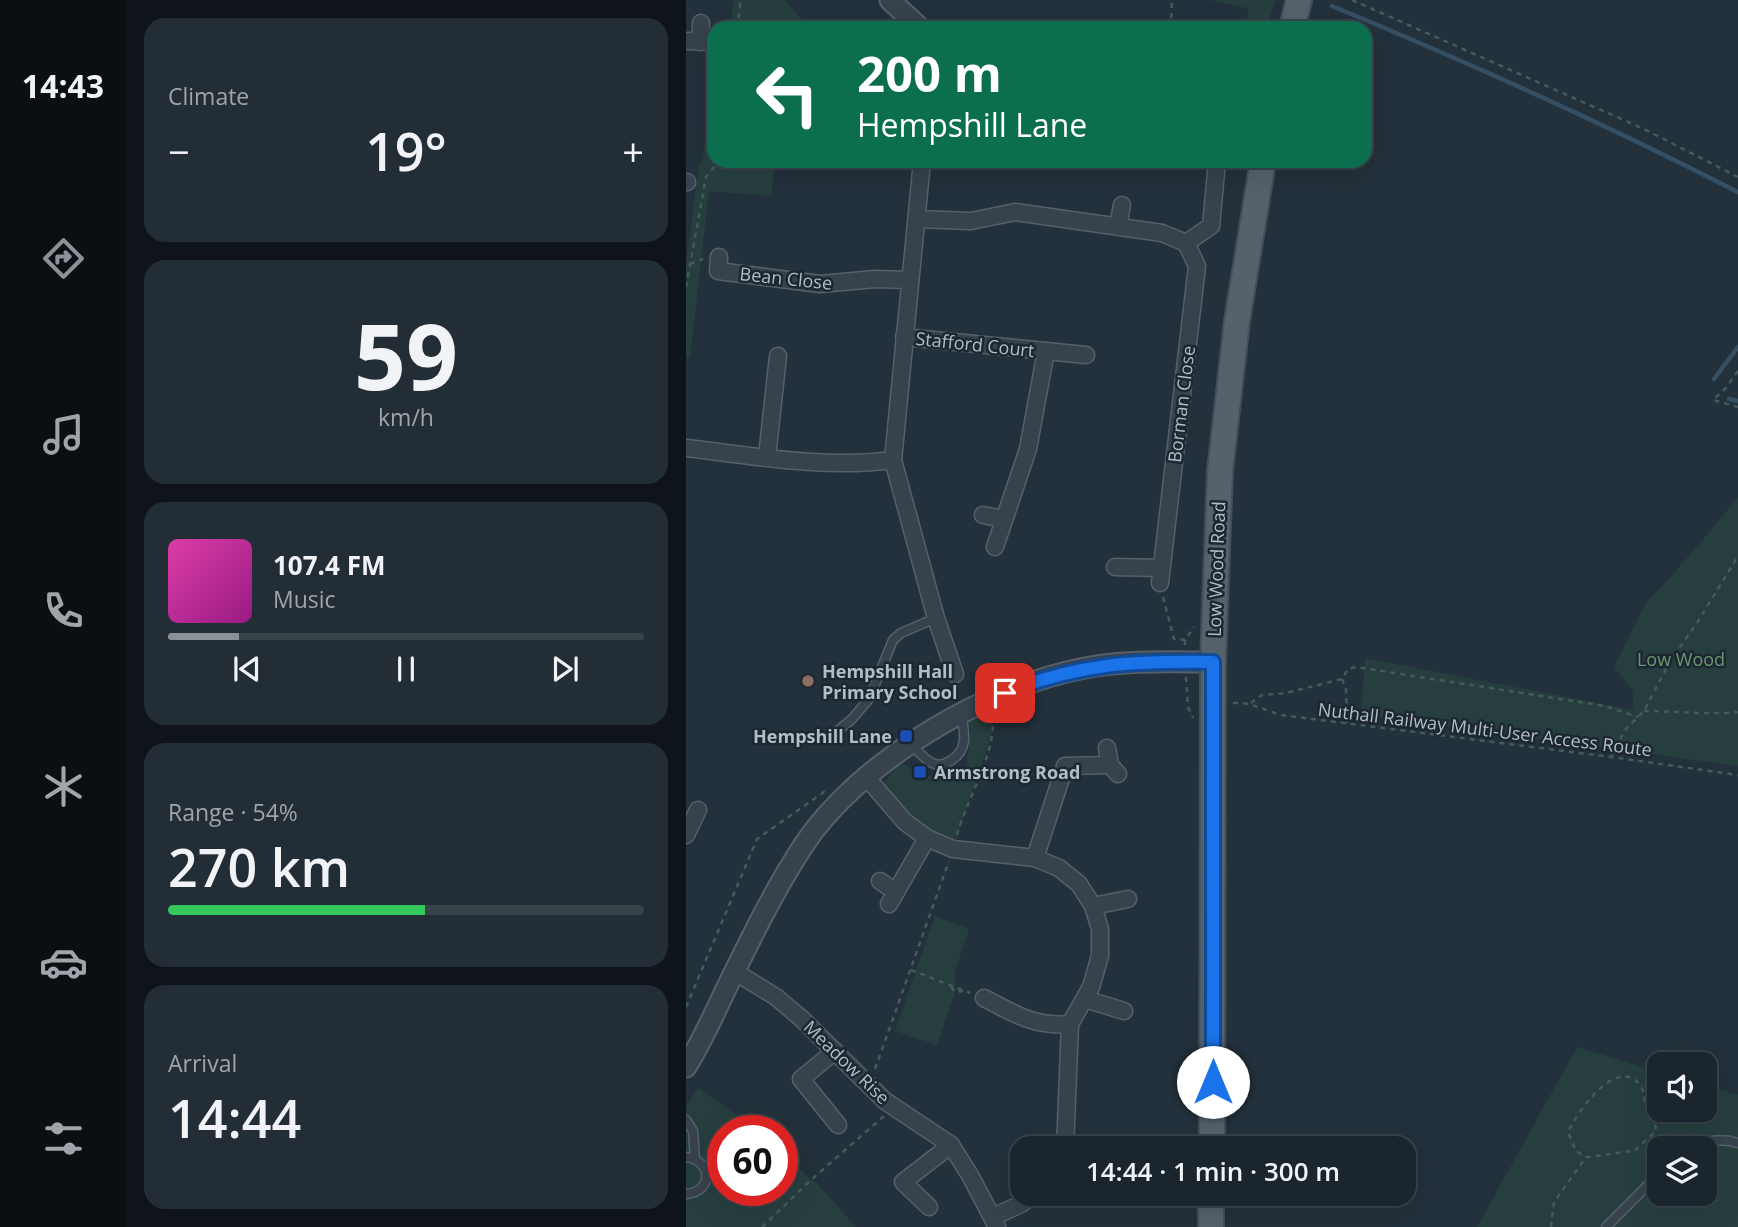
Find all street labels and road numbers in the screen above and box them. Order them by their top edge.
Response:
street label: Bean Close [739,261,833,295]
street label: Stafford Court [914,326,1036,362]
street label: Borman Close [1162,344,1200,464]
street label: Low Wood Road [1202,501,1230,637]
street label: Nuthall Railway Multi-User Access Route [1317,697,1653,761]
street label: Meadow Rise [799,1015,895,1109]

